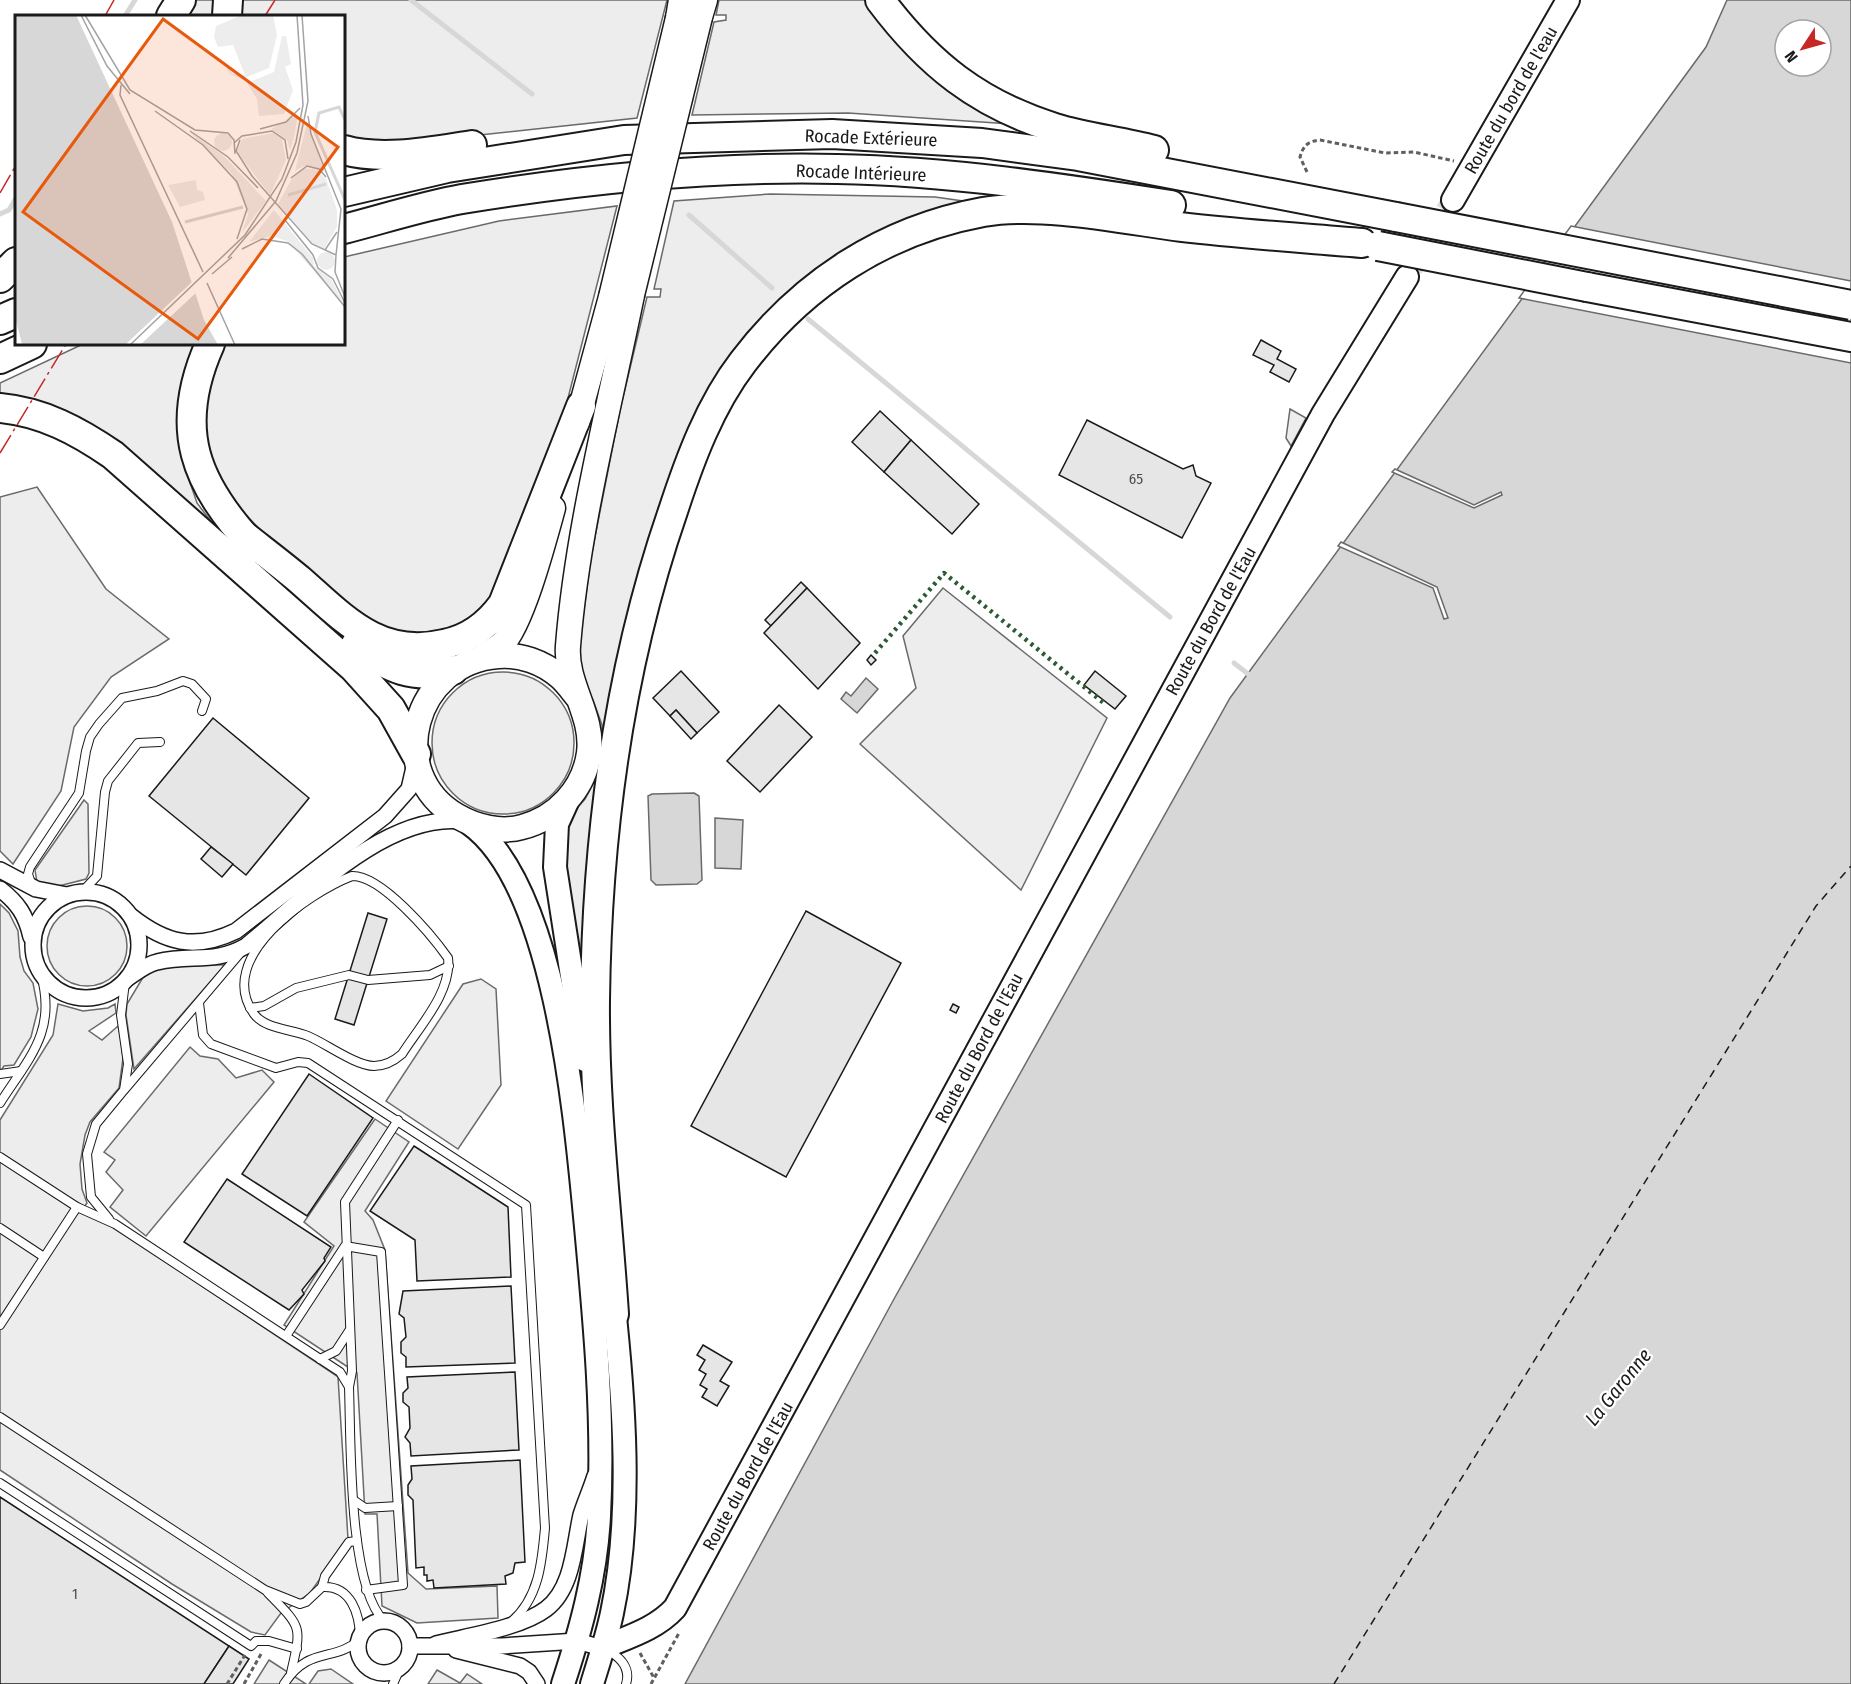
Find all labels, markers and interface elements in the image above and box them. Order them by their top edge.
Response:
inset map [15,15,345,345]
north arrow [1773,18,1833,78]
street label: Route du bord de l'eau [1460,22,1562,178]
text: N [1781,47,1802,66]
street label: Rocade Extérieure [804,125,938,151]
street label: Rocade Intérieure [795,160,927,186]
house number: 65 [1129,470,1143,488]
street label: Route du Bord de l'Eau [1161,543,1261,699]
street label: Route du Bord de l'Eau [930,969,1028,1127]
water label: La Garonne [1580,1343,1657,1430]
street label: Route du Bord de l'Eau [698,1398,798,1554]
house number: 1 [72,1585,78,1603]

